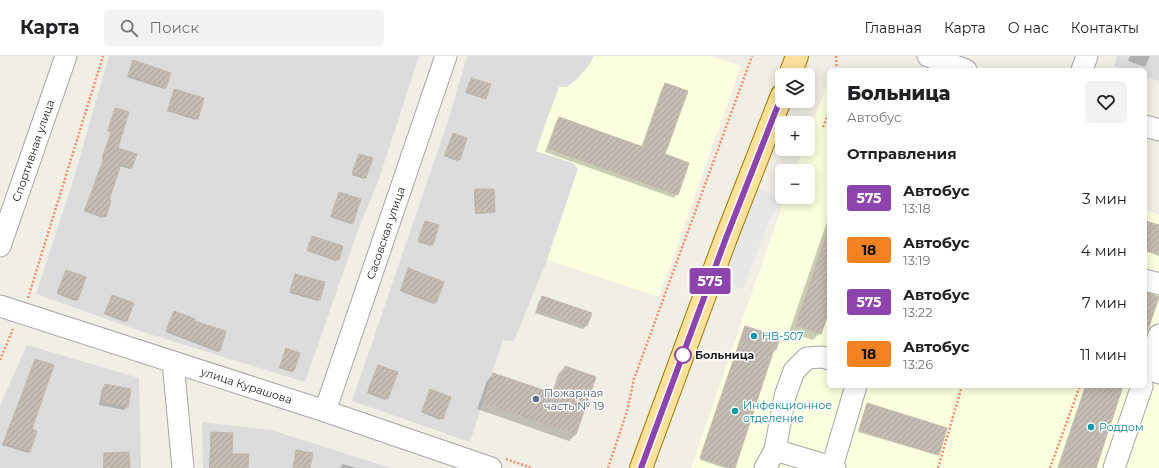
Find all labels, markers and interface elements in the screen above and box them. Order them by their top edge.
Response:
search box [104,10,384,46]
text: Карта [20,16,80,39]
icon: search [118,17,140,39]
text: Поиск [150,18,199,37]
text: Главная [864,19,922,37]
text: Карта [944,19,986,37]
text: О нас [1008,19,1049,37]
text: Контакты [1071,19,1139,37]
map controls [775,68,815,204]
button: layers [775,68,815,108]
button: heart [1085,81,1127,123]
text: Больница [847,82,950,105]
street label: Спортивная улица [9,98,57,203]
text: Автобус [847,109,901,125]
button: + [775,116,815,156]
text: Отправления [847,144,957,163]
button: − [775,164,815,204]
text: Автобус [903,181,970,200]
street label: Сасовская улица [363,185,408,281]
text: 575 [857,189,881,207]
text: 3 мин [1082,189,1127,208]
text: 13:18 [903,200,931,216]
text: Автобус [903,233,970,252]
text: 18 [862,241,876,259]
text: 4 мин [1081,241,1127,260]
text: 13:19 [903,252,930,268]
line badge: 575 [687,268,733,294]
text: 575 [698,272,722,290]
text: Автобус [903,285,970,304]
text: 575 [857,293,881,311]
text: 7 мин [1082,293,1127,312]
text: 13:22 [903,304,933,320]
place label: НВ-507 [762,329,803,343]
marker: НВ-507 [749,331,759,341]
text: Автобус [903,337,970,356]
text: 18 [862,345,876,363]
text: 11 мин [1080,345,1127,364]
marker: Больница [674,346,692,364]
place label: Больница [695,348,754,362]
text: 13:26 [903,356,933,372]
street label: улица Курашова [198,364,294,407]
place label: Пожарная часть № 19 [544,386,604,413]
marker: Пожарная часть № 19 [531,394,541,404]
place label: Инфекционное отделение [743,398,832,425]
marker: Инфекционное отделение [730,406,740,416]
place label: Роддом [1099,420,1144,434]
marker: Роддом [1086,422,1096,432]

